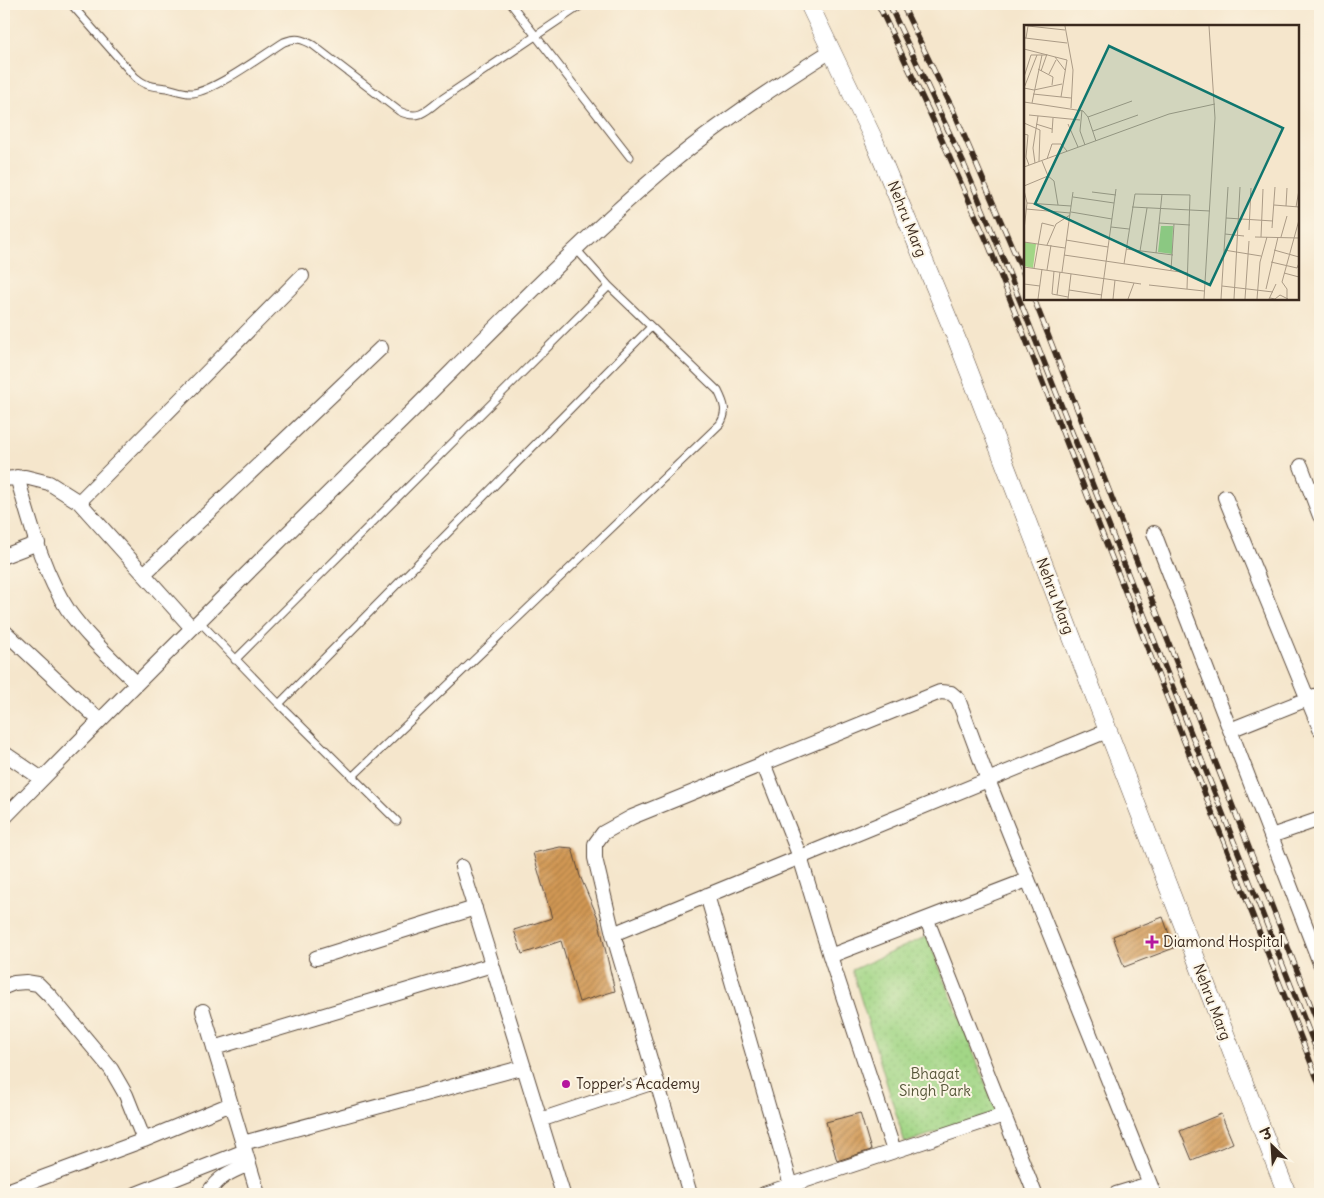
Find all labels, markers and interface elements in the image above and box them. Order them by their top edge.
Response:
inset map [1024,25,1299,300]
street label: Nehru Marg [884,178,931,260]
street label: Nehru Marg [1032,555,1079,637]
place label: Diamond Hospital [1163,932,1283,951]
marker: Diamond Hospital [1145,935,1159,949]
street label: Nehru Marg [1189,961,1236,1043]
park label: Bhagat Singh Park [899,1064,971,1100]
place label: Topper's Academy [576,1074,700,1093]
marker: Topper's Academy [560,1078,572,1090]
north arrow [1246,1120,1296,1170]
text: उ [1257,1123,1276,1145]

